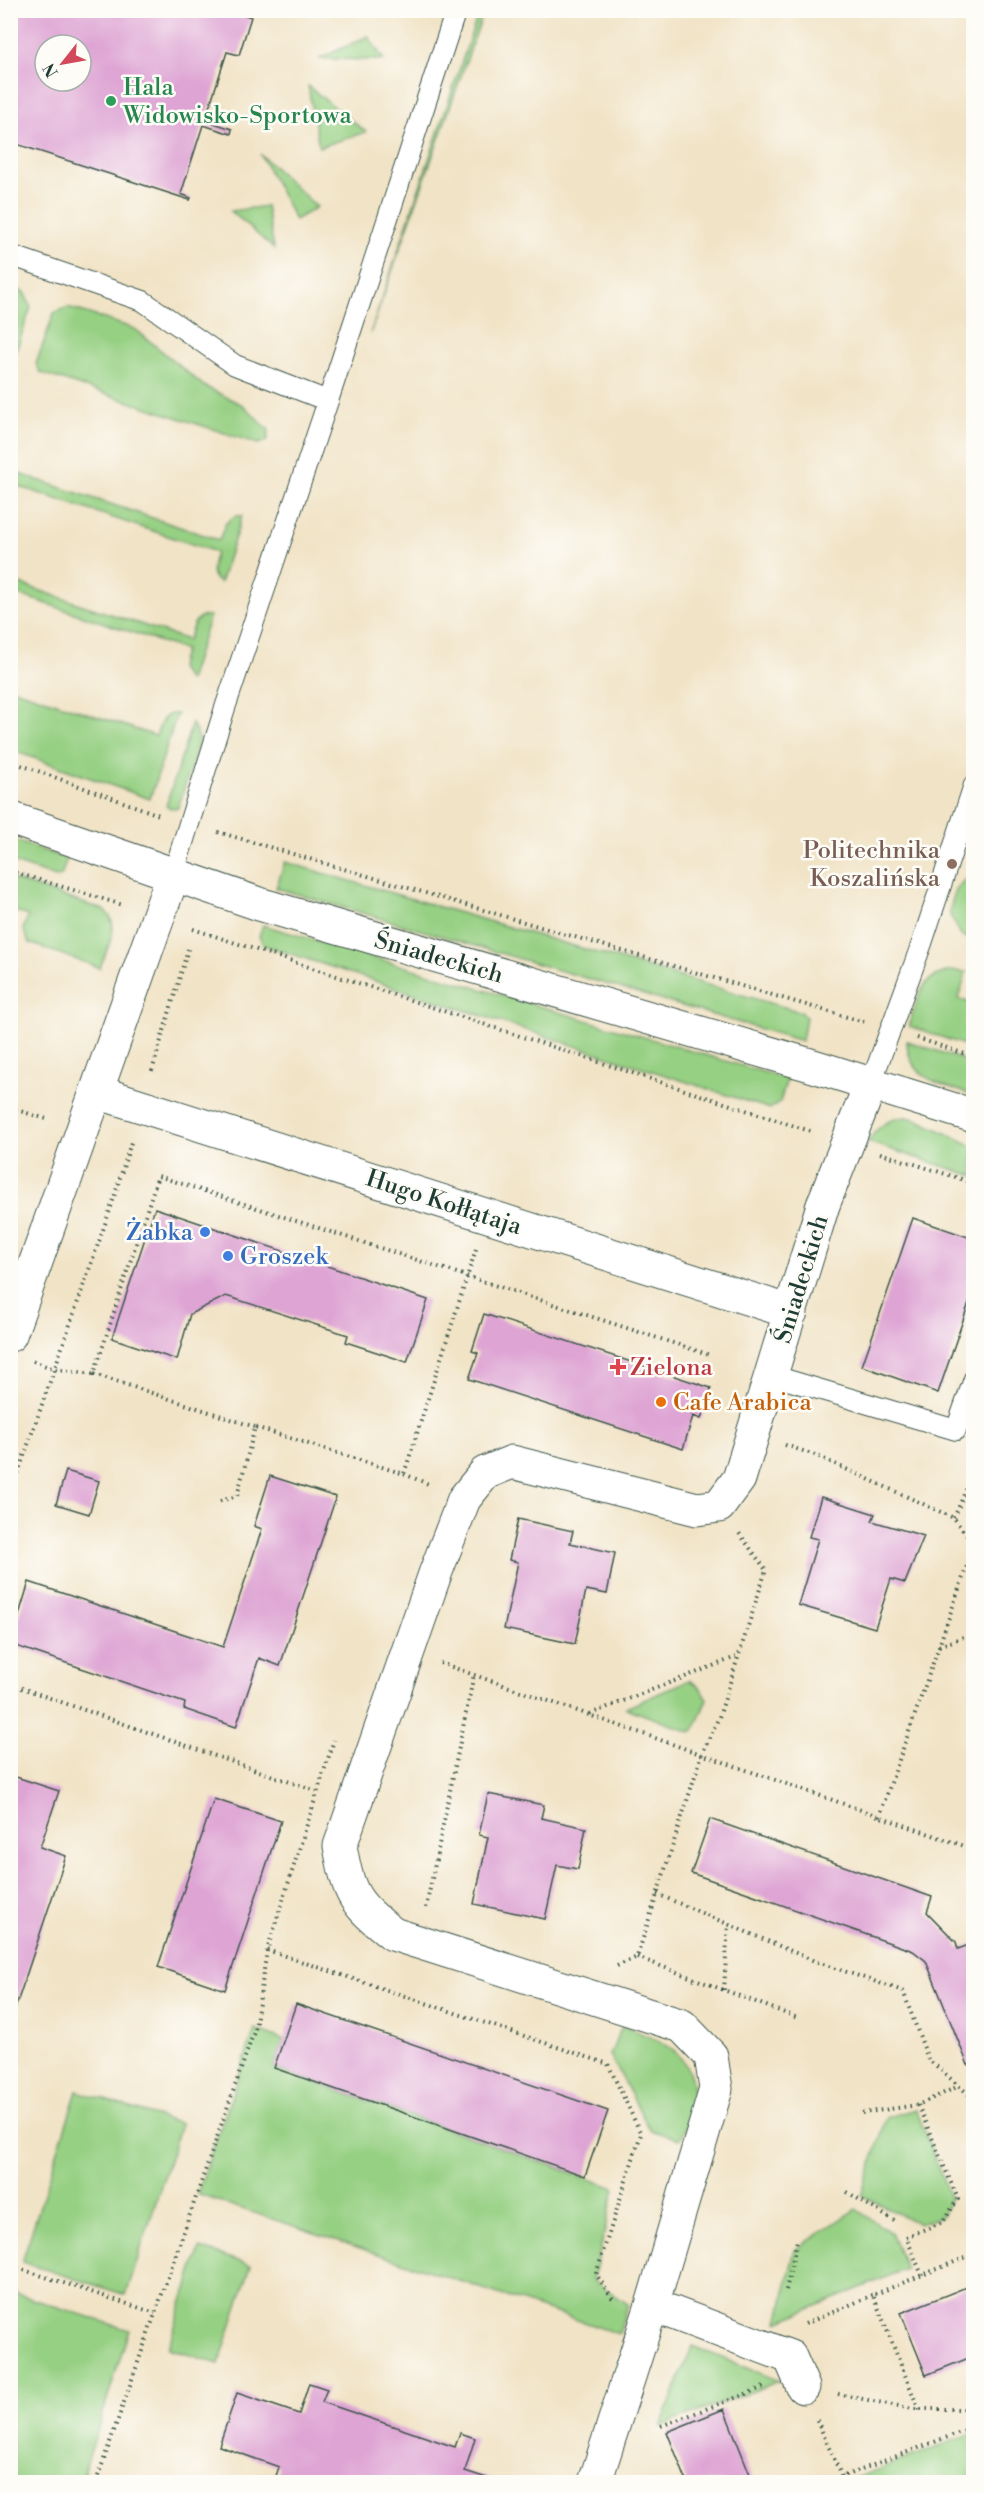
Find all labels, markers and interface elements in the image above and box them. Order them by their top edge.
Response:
north arrow [33,33,93,93]
text: N [39,59,63,81]
place label: Hala Widowisko-Sportowa [122,73,352,131]
marker: Hala Widowisko-Sportowa [104,94,118,108]
place label: Politechnika Koszalińska [803,836,941,894]
marker: Politechnika Koszalińska [945,857,959,871]
street label: Śniadeckich [371,923,507,991]
street label: Hugo Kołłątaja [362,1164,526,1242]
street label: Śniadeckich [766,1211,836,1347]
place label: Żabka [126,1217,194,1248]
marker: Żabka [198,1225,212,1239]
place label: Groszek [240,1242,329,1272]
marker: Groszek [221,1249,235,1263]
place label: Zielona [630,1353,714,1383]
marker: Zielona [611,1360,625,1374]
place label: Cafe Arabica [673,1388,813,1418]
marker: Cafe Arabica [654,1395,668,1409]

